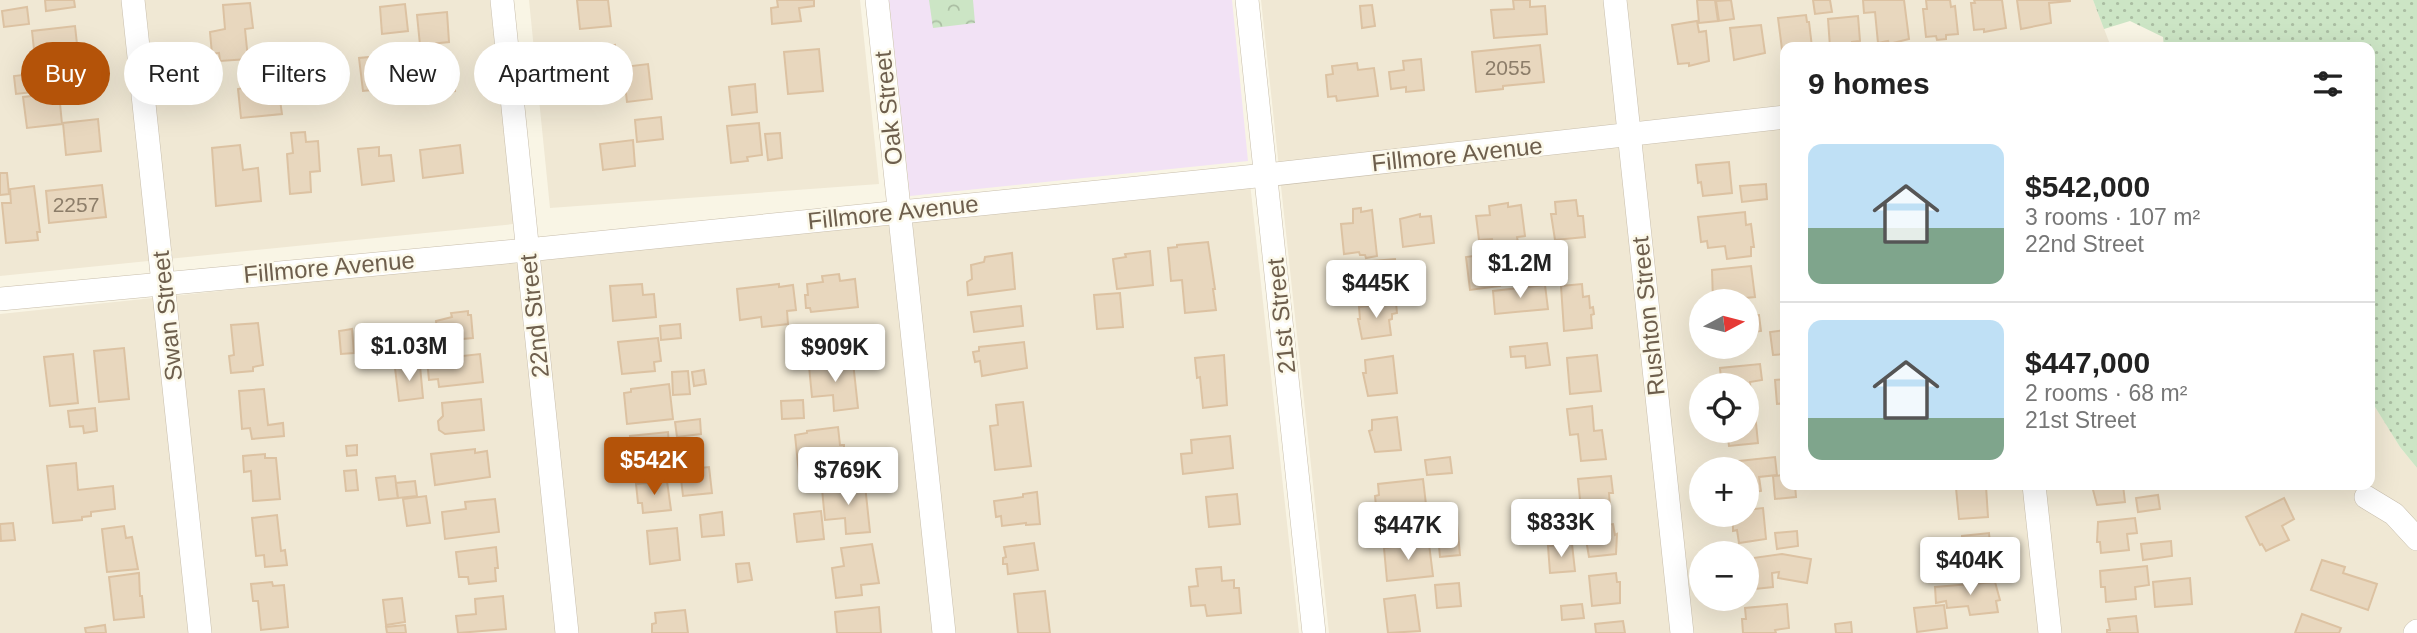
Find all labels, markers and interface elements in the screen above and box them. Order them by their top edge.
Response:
chip: Buy [21,42,110,105]
chip: Rent [124,42,223,105]
chip: Filters [237,42,350,105]
chip: New [364,42,460,105]
chip: Apartment [474,42,633,105]
street label: Oak Street [869,49,907,166]
house number: 2055 [1485,56,1531,79]
icon: filters [2309,65,2347,103]
text: 9 homes [1808,67,1930,100]
street label: Fillmore Avenue [1370,132,1544,176]
text: $542,000 [2025,170,2150,203]
icon: home [1864,172,1948,256]
street label: Fillmore Avenue [806,190,980,234]
house number: 2257 [53,193,99,216]
text: 3 rooms · 107 m² [2025,204,2200,230]
text: 22nd Street [2025,231,2144,257]
street label: Rushton Street [1626,235,1670,397]
pin: $1.2M [1471,240,1569,300]
street label: Fillmore Avenue [242,246,416,288]
street label: Swan Street [147,249,187,382]
text: $1.2M [1488,250,1552,276]
street label: 22nd Street [514,253,554,379]
street label: 21st Street [1261,257,1300,375]
pin: $445K [1327,260,1425,320]
text: $445K [1342,270,1410,296]
north arrow [1689,289,1759,359]
map controls [1689,289,1759,611]
pin: $1.03M [352,324,466,383]
pin: $909K [786,324,884,384]
text: $1.03M [371,333,447,359]
text: $909K [801,334,869,360]
text: $447,000 [2025,346,2150,379]
icon: home [1864,348,1948,432]
button: locate [1689,373,1759,443]
text: 2 rooms · 68 m² [2025,380,2187,406]
text: 21st Street [2025,407,2136,433]
pin: $542K [605,438,703,497]
text: $542K [620,447,688,473]
pin: $769K [799,448,897,507]
text: $769K [814,457,882,483]
button: + [1689,457,1759,527]
pin: $833K [1512,500,1610,559]
pin: $447K [1359,503,1457,562]
text: $833K [1527,509,1595,535]
text: $447K [1374,512,1442,538]
pin: $404K [1921,538,2019,597]
button: − [1689,541,1759,611]
text: $404K [1936,547,2004,573]

